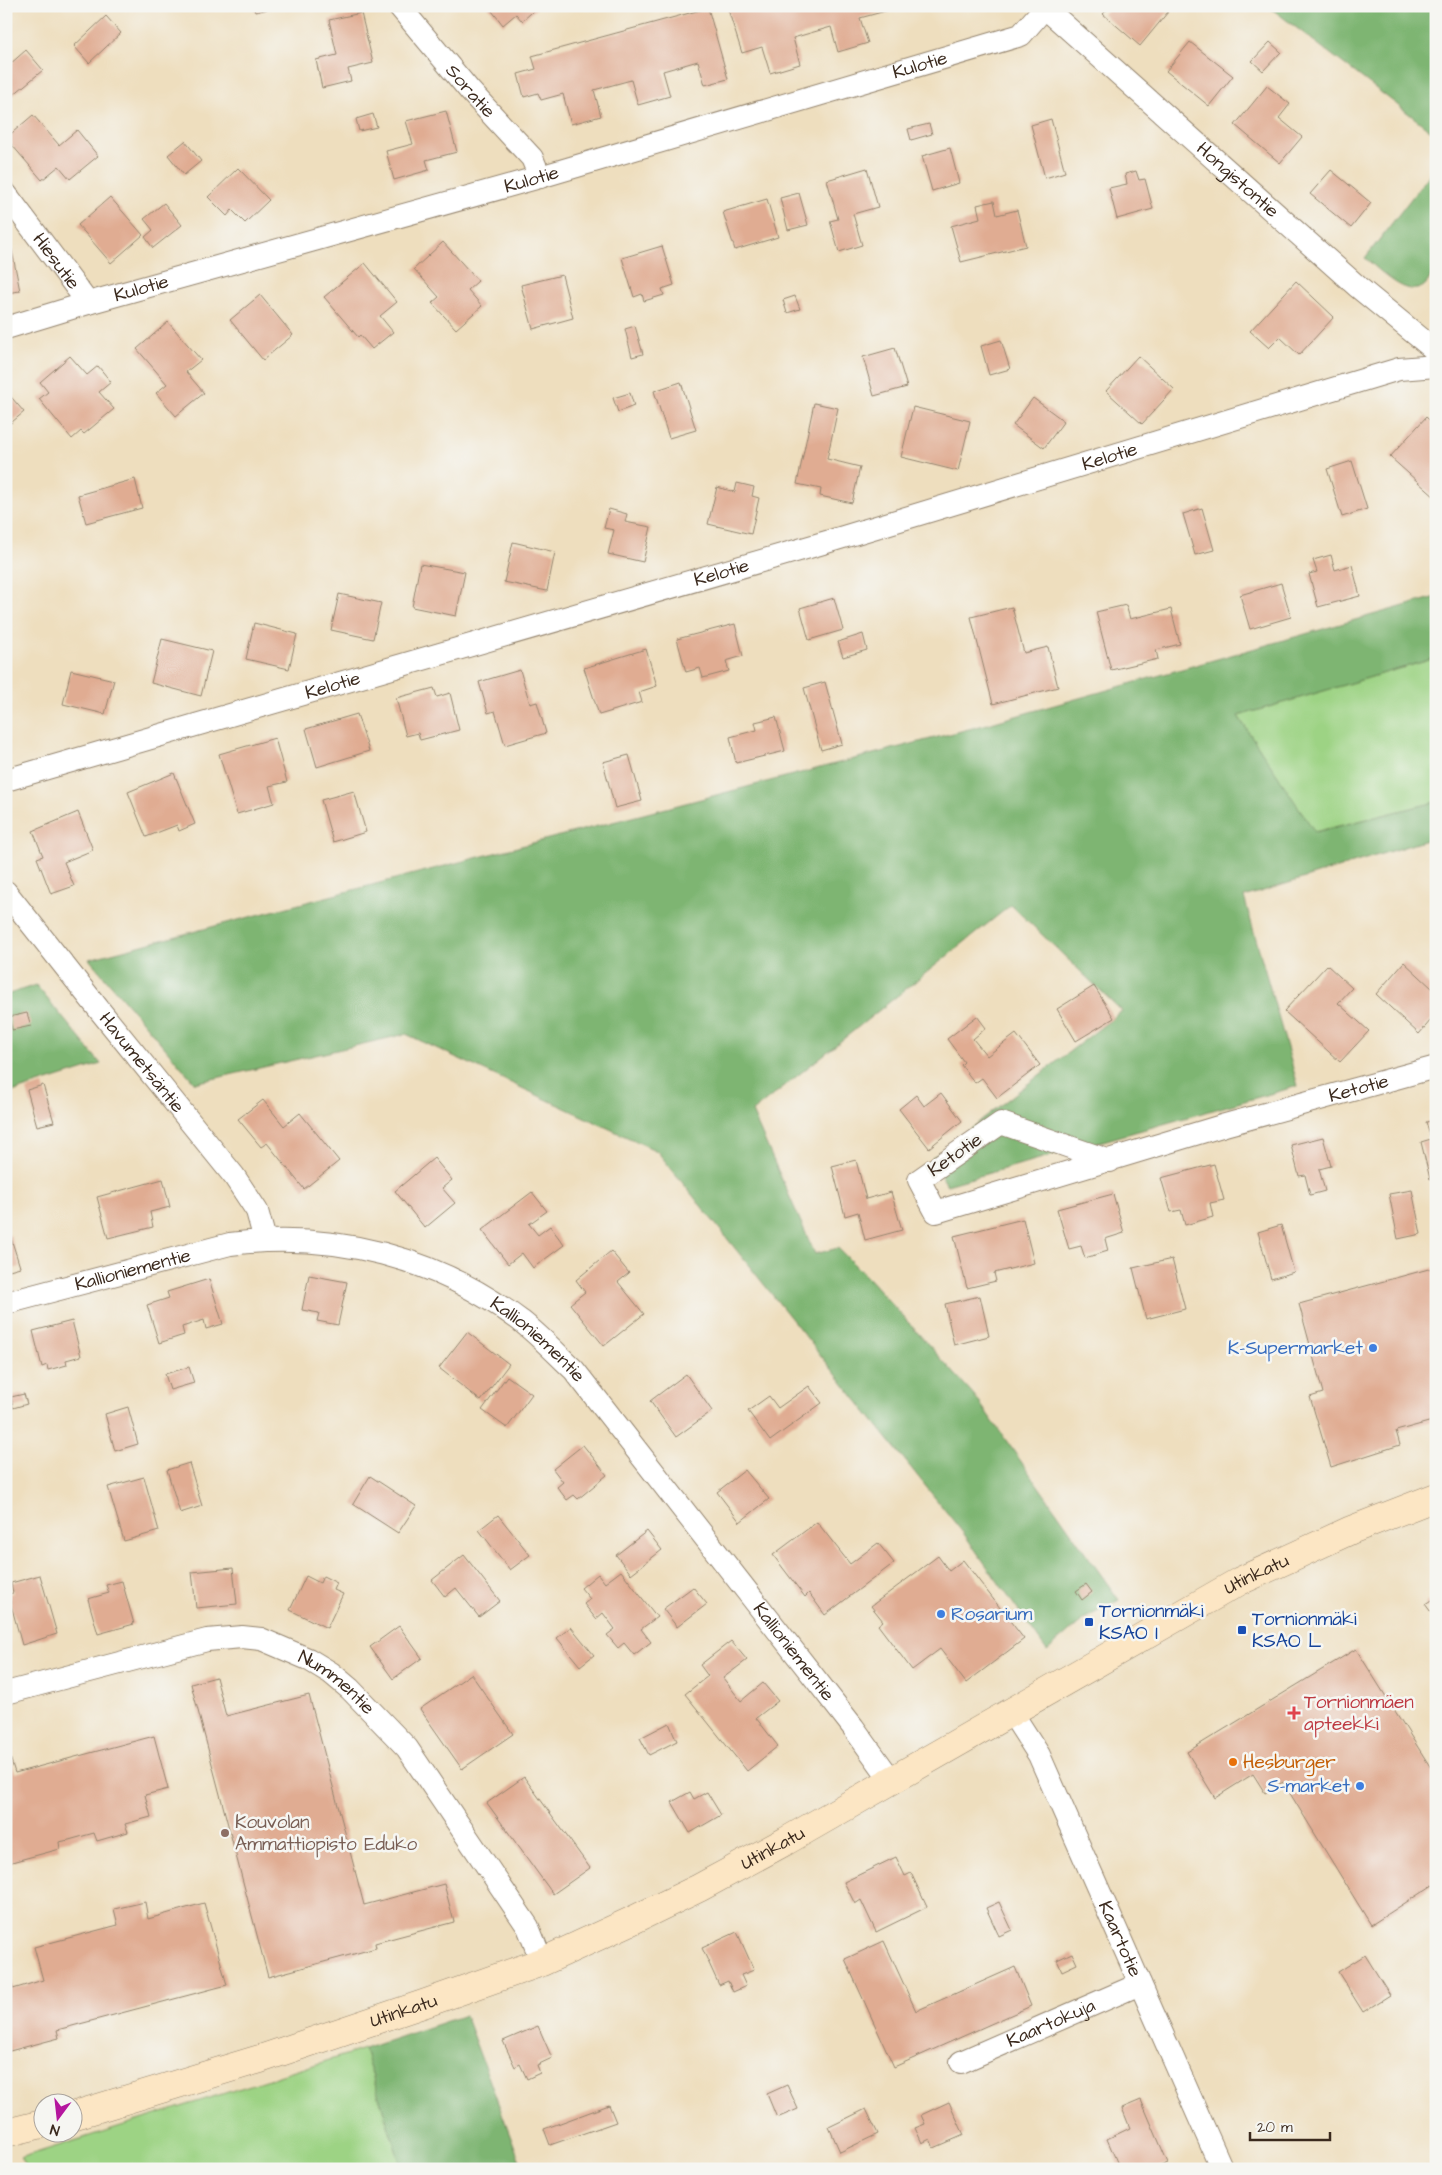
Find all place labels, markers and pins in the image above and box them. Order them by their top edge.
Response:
place label: K-Supermarket [1228,1335,1363,1362]
marker: K-Supermarket [1367,1342,1379,1354]
place label: Tornionmäki KSAO I [1099,1598,1204,1647]
place label: Rosarium [951,1601,1032,1628]
place label: Tornionmäki KSAO L [1252,1606,1357,1655]
marker: Rosarium [935,1608,947,1620]
marker: Tornionmäki KSAO I [1083,1616,1095,1628]
marker: Tornionmäki KSAO L [1236,1624,1248,1636]
place label: Tornionmäen apteekki [1304,1689,1414,1738]
marker: Tornionmäen apteekki [1288,1707,1300,1719]
place label: Hesburger [1243,1749,1336,1777]
marker: Hesburger [1227,1756,1239,1768]
place label: S-market [1267,1773,1350,1800]
marker: S-market [1354,1780,1366,1792]
place label: Kouvolan Ammattiopisto Eduko [235,1809,418,1858]
marker: Kouvolan Ammattiopisto Eduko [219,1827,231,1839]

